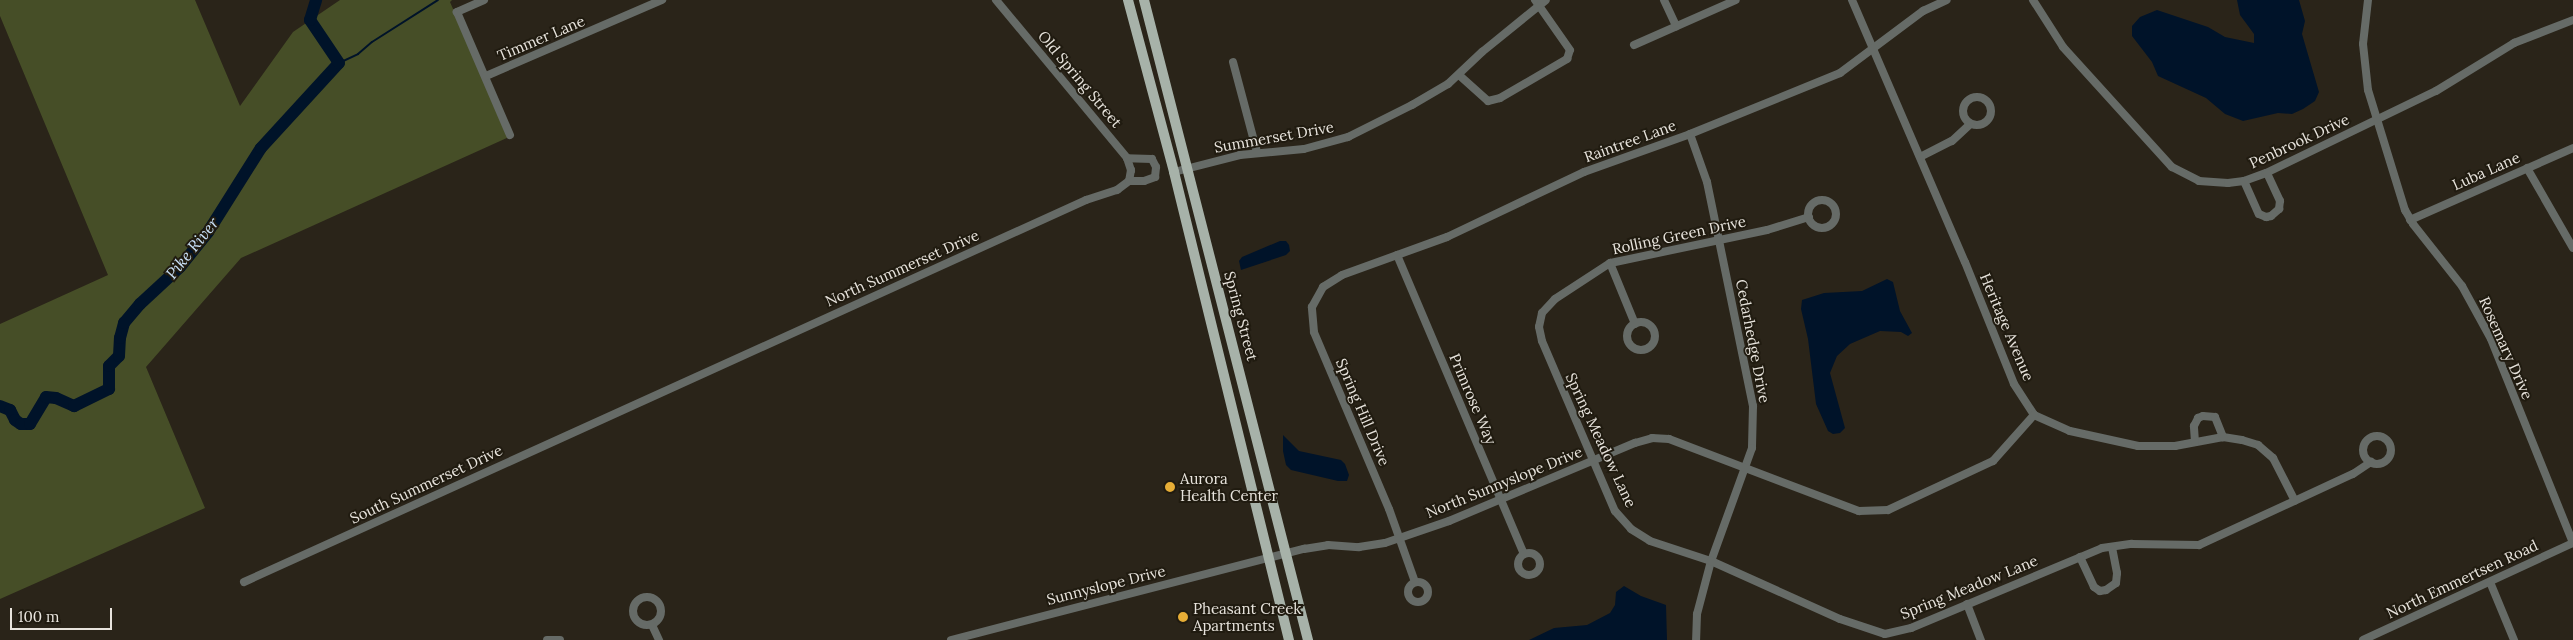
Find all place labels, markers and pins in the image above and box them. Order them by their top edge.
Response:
place label: Aurora Health Center [1180,469,1278,504]
marker: Aurora Health Center [1164,481,1176,493]
place label: Pheasant Creek Apartments [1193,599,1301,634]
marker: Pheasant Creek Apartments [1177,611,1189,623]

